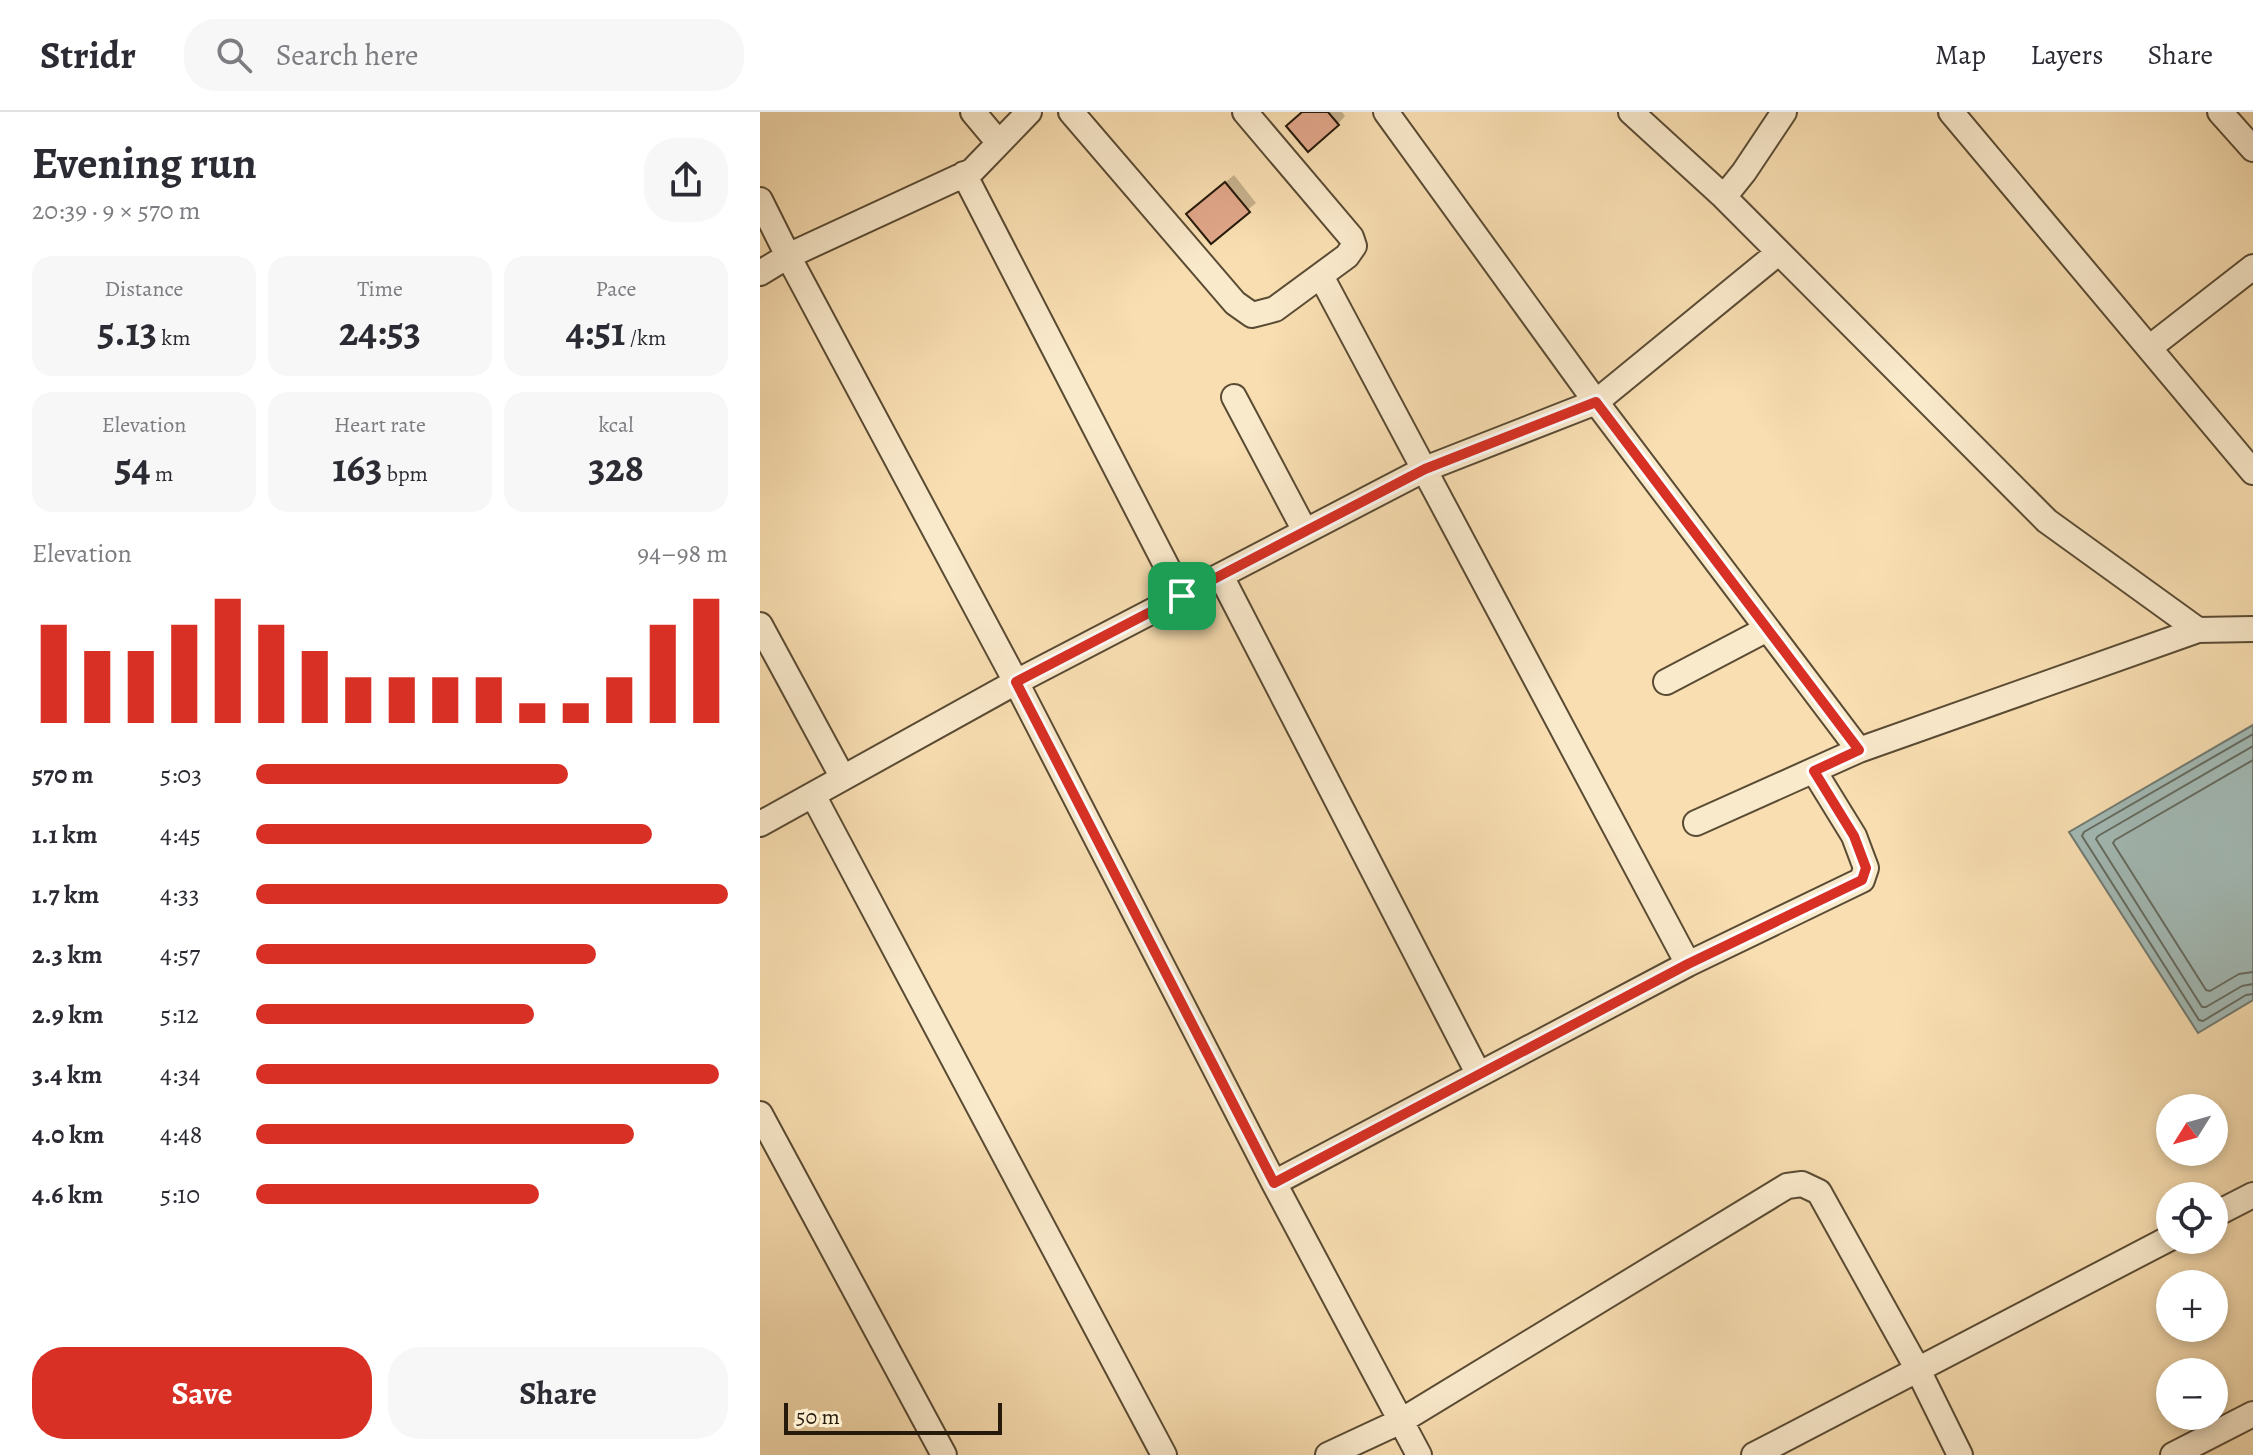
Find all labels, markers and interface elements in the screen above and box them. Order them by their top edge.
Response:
search box [184,19,744,91]
text: Stridr [40,29,136,81]
icon: search [212,33,256,77]
text: Search here [276,35,419,75]
text: Map [1935,36,1986,74]
text: Layers [2030,36,2103,74]
text: Share [2147,36,2213,74]
text: Evening run [32,133,257,193]
button: share [644,138,728,222]
text: 20:39 · 9 × 570 m [32,193,201,228]
text: Distance [105,274,183,304]
text: Time [357,274,403,304]
text: Pace [596,274,636,304]
text: 5.13 [97,304,157,359]
text: 24:53 [339,304,421,359]
text: 4:51 [566,304,625,359]
text: km [157,323,191,353]
text: /km [625,323,666,353]
text: Elevation [102,410,186,440]
text: Heart rate [334,410,426,440]
text: kcal [598,410,634,440]
text: 54 [115,440,151,495]
text: 163 [332,440,382,495]
text: 328 [588,440,644,495]
text: m [151,459,173,489]
text: bpm [382,459,428,489]
text: Elevation [32,536,132,571]
text: 94–98 m [637,536,728,571]
pin [1148,562,1216,630]
icon: arrive [1160,574,1204,618]
text: 570 m [32,757,94,792]
text: 5:03 [160,757,202,792]
text: 1.1 km [32,817,98,852]
text: 4:45 [160,817,201,852]
text: 1.7 km [32,877,99,912]
text: 4:33 [160,877,200,912]
text: 2.3 km [32,937,103,972]
text: 4:57 [160,937,200,972]
text: 2.9 km [32,997,104,1032]
text: 5:12 [160,997,199,1032]
text: 3.4 km [32,1057,102,1092]
text: 4:34 [160,1057,201,1092]
north arrow [2156,1094,2228,1166]
map controls [2156,1094,2228,1430]
text: 4.0 km [32,1117,104,1152]
text: 4:48 [160,1117,202,1152]
text: 4.6 km [32,1177,103,1212]
text: 5:10 [160,1177,200,1212]
button: locate [2156,1182,2228,1254]
button: + [2156,1270,2228,1342]
button: Save [32,1347,372,1439]
button: Share [388,1347,728,1439]
button: − [2156,1358,2228,1430]
scale bar [784,1399,1002,1435]
text: 50 m [796,1402,840,1432]

